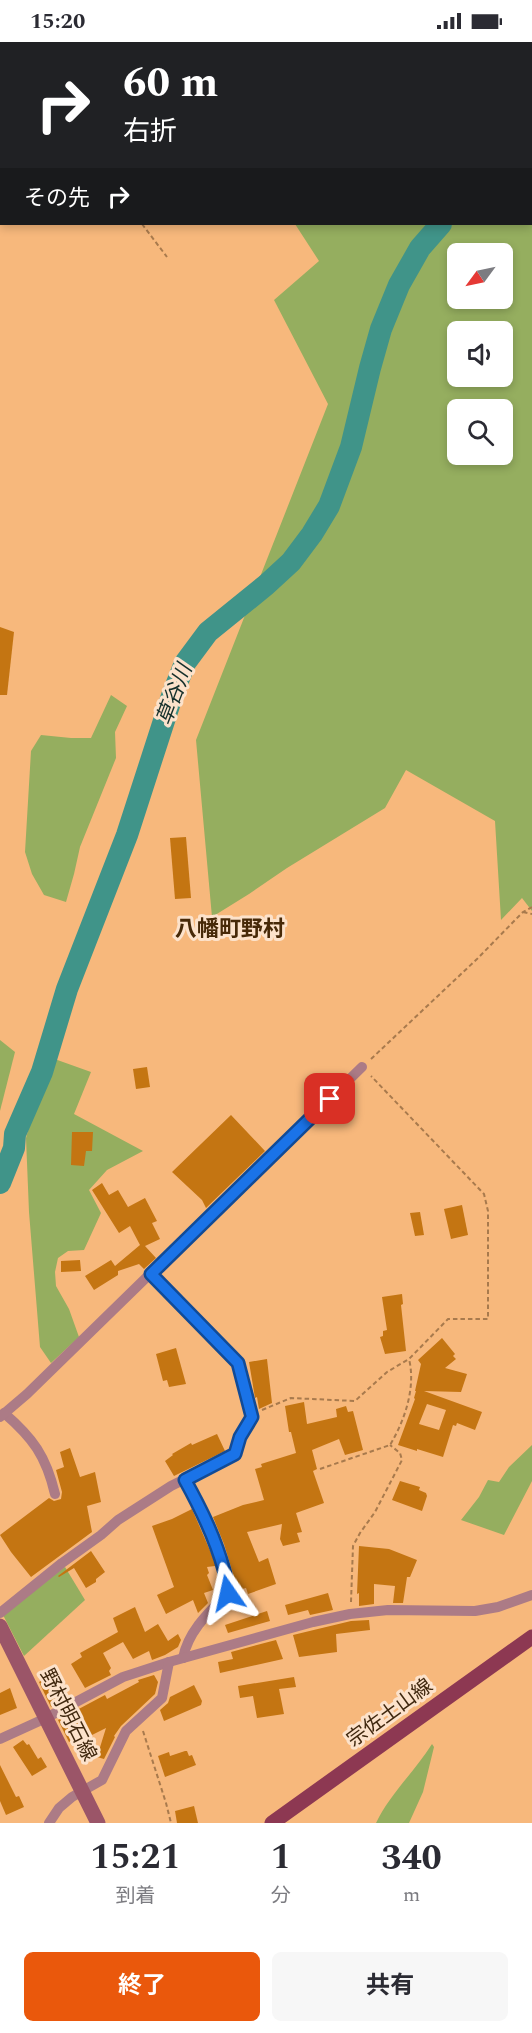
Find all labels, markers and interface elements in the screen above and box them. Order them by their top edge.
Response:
text: 15:20 [30,5,85,38]
text: 60 m [123,52,218,115]
icon: right [24,66,102,144]
text: 右折 [123,111,177,153]
icon: right [102,180,135,213]
text: その先 [24,182,90,215]
north arrow [447,243,513,309]
map controls [447,243,513,465]
button: sound [447,321,513,387]
button: search [447,399,513,465]
water label: 草谷川 [149,658,202,730]
district label: 八幡町野村 [175,913,285,946]
pin [304,1073,355,1124]
icon: arrive [313,1082,346,1115]
position arrow [196,1561,260,1625]
street label: 野村明石線 [32,1664,104,1766]
street label: 宗佐土山線 [341,1671,439,1755]
text: 15:21 [90,1830,181,1885]
text: 1 [271,1830,291,1885]
text: 340 [381,1831,442,1886]
text: m [403,1880,420,1910]
text: 到着 [115,1881,155,1911]
text: 分 [271,1881,291,1911]
button: 終了 [24,1952,260,2021]
button: 共有 [272,1952,508,2021]

